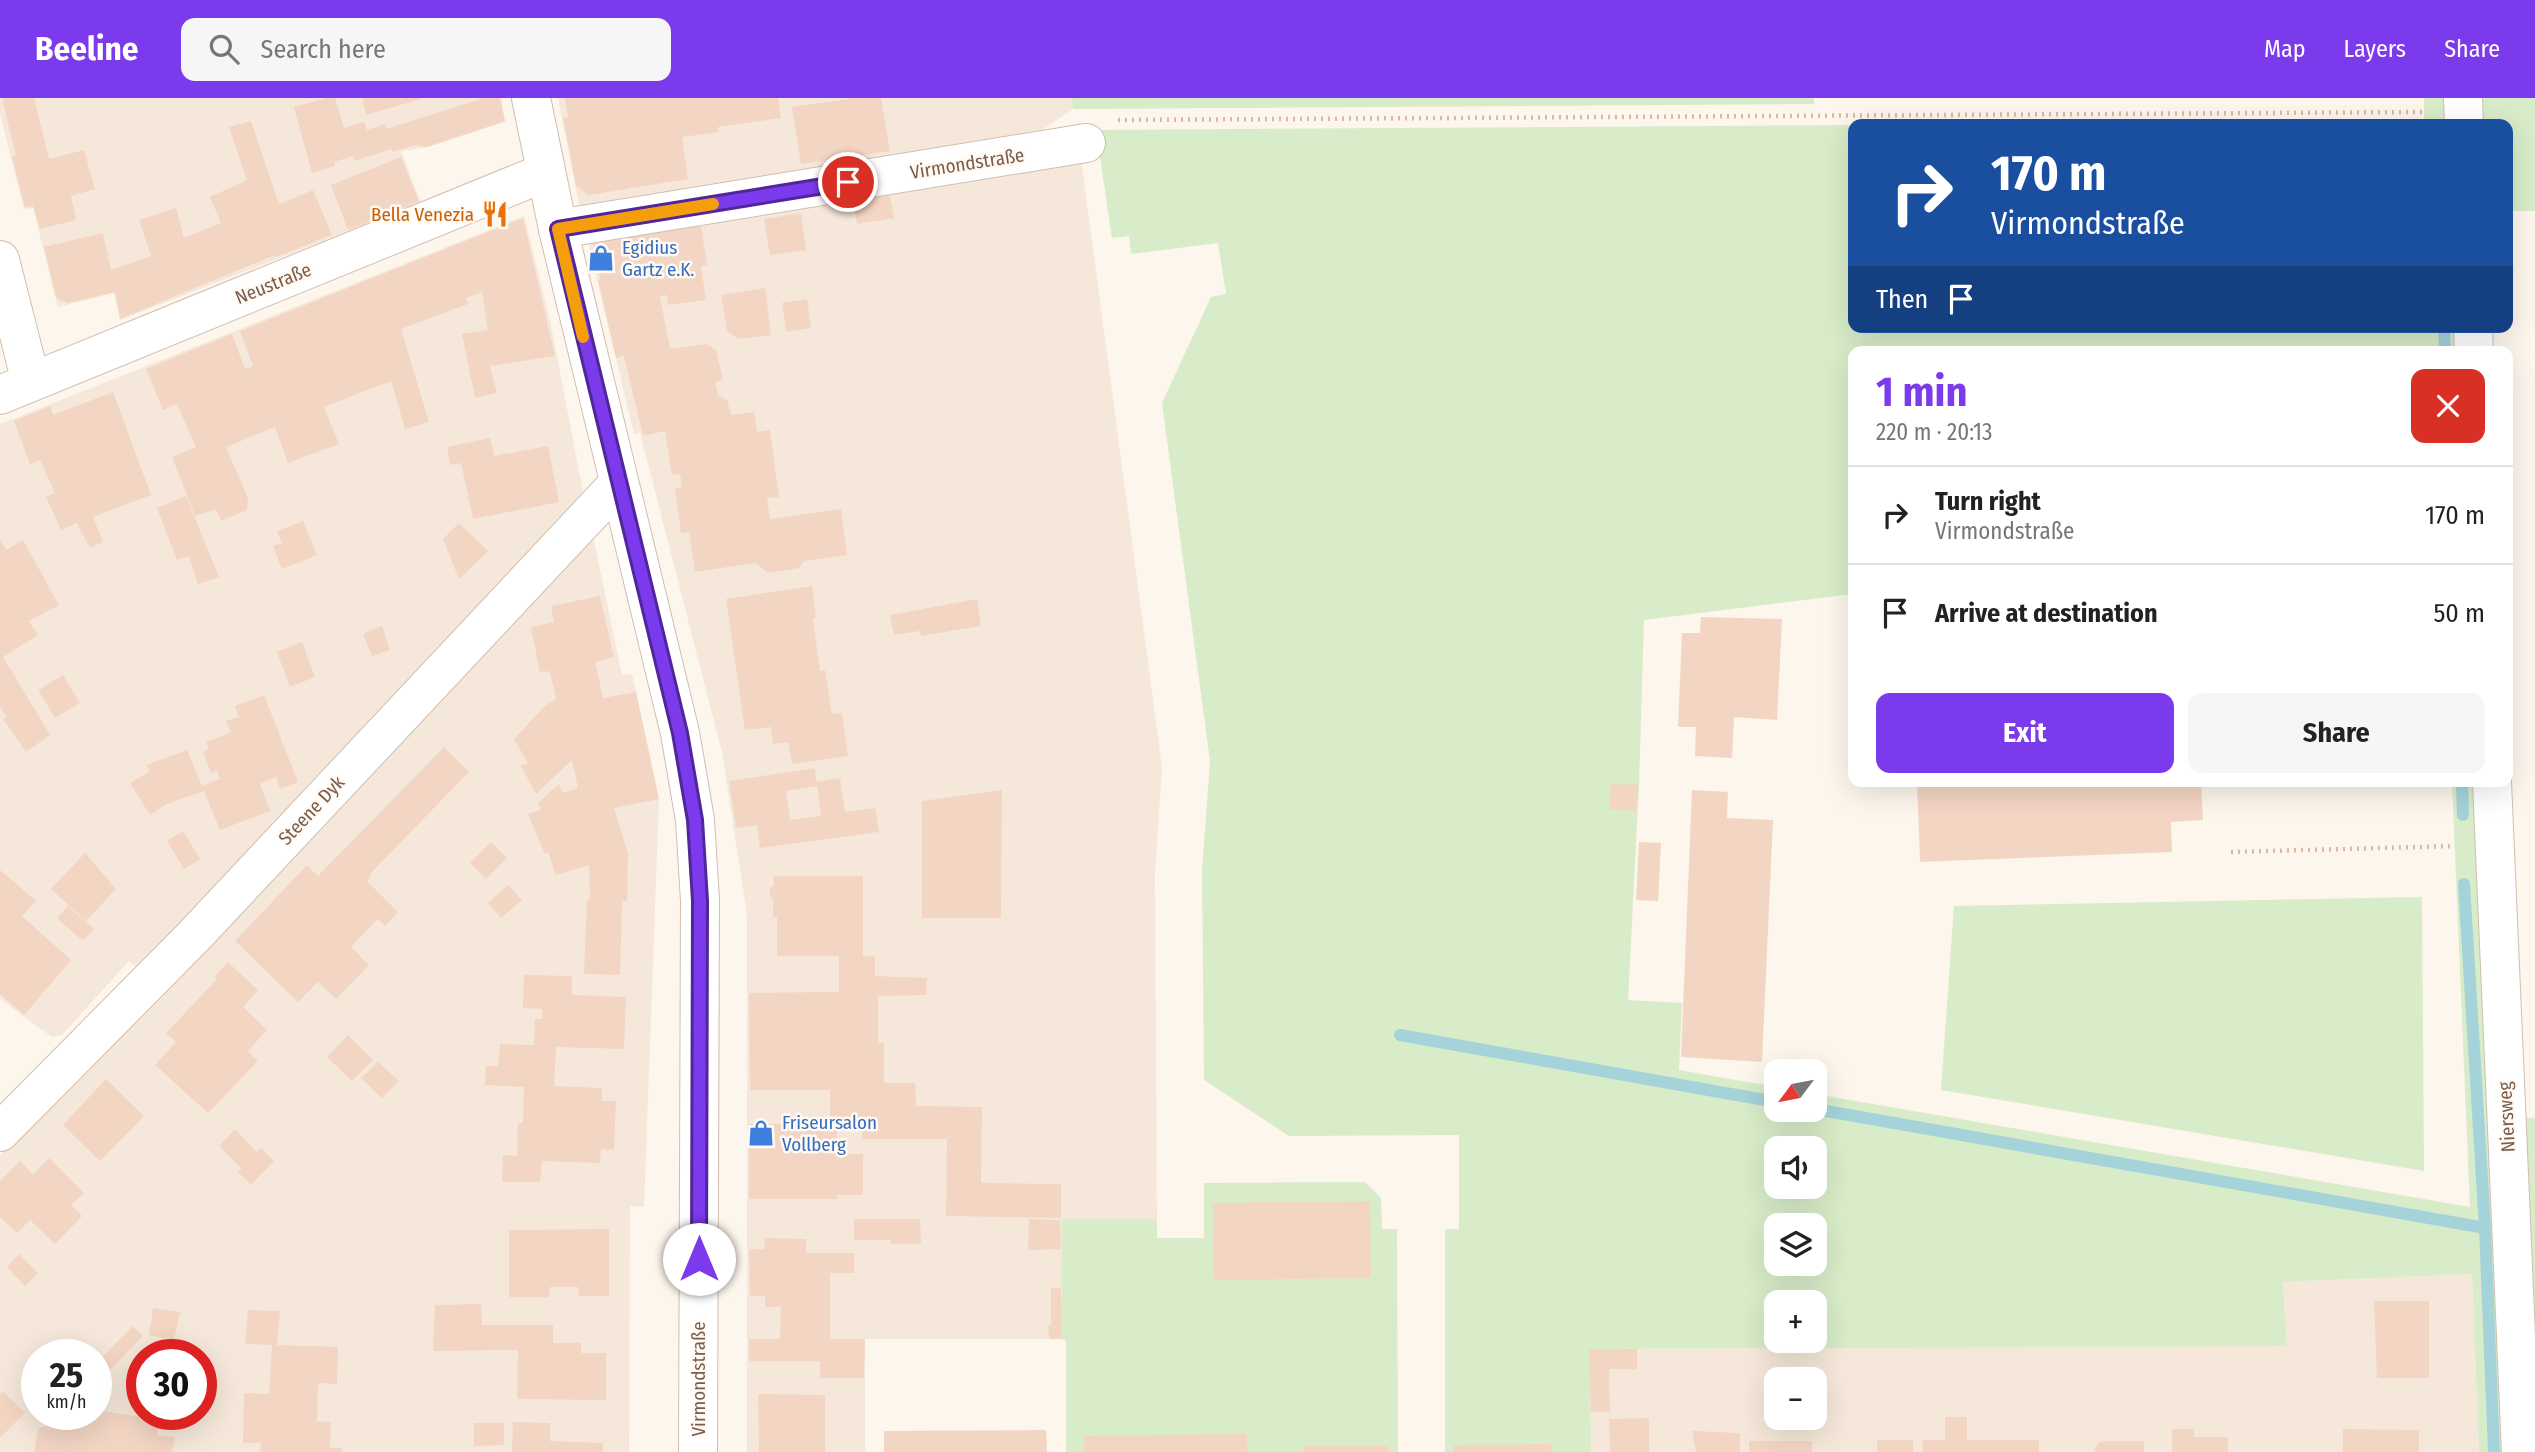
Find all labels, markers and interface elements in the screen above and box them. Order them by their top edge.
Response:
search box [181,18,671,81]
text: Beeline [35,29,139,69]
icon: search [205,30,243,68]
text: Search here [261,34,386,65]
text: Map [2264,35,2306,63]
text: Layers [2344,35,2406,63]
text: Share [2444,35,2500,63]
street label: Virmondstraße [908,143,1026,184]
text: 170 m [1991,144,2107,203]
icon: right [1876,147,1967,238]
pin [818,152,878,212]
icon: arrive [829,163,867,201]
restaurant icon: Bella Venezia [480,199,510,229]
place label: Bella Venezia [371,203,474,226]
text: Virmondstraße [1991,204,2185,242]
place label: Egidius Gartz e.K. [622,236,694,281]
shop icon: Egidius Gartz e.K. [586,243,616,273]
street label: Neustraße [232,258,315,309]
icon: arrive [1942,280,1980,318]
text: Then [1876,284,1928,315]
text: 1 min [1876,367,1967,417]
button: close [2411,369,2485,443]
text: 220 m · 20:13 [1876,418,1992,446]
text: Turn right [1935,486,2041,517]
icon: right [1876,496,1914,534]
text: 170 m [2425,500,2485,531]
text: Virmondstraße [1935,517,2074,545]
icon: arrive [1876,594,1914,632]
text: Arrive at destination [1935,598,2158,629]
text: 50 m [2433,598,2485,629]
button: Exit [1876,693,2174,773]
button: Share [2188,693,2485,773]
street label: Steene Dyk [274,771,349,850]
north arrow [1764,1059,1827,1122]
map controls [1764,1059,1827,1430]
street label: Niersweg [2493,1081,2520,1153]
place label: Friseursalon Vollberg [782,1111,877,1156]
shop icon: Friseursalon Vollberg [746,1118,776,1148]
button: sound [1764,1136,1827,1199]
button: layers [1764,1213,1827,1276]
position arrow [662,1222,736,1296]
button: + [1764,1290,1827,1353]
street label: Virmondstraße [687,1321,710,1437]
speed limit sign: 30 [126,1339,217,1430]
text: 25 [50,1354,83,1396]
button: − [1764,1367,1827,1430]
text: km/h [46,1391,87,1413]

